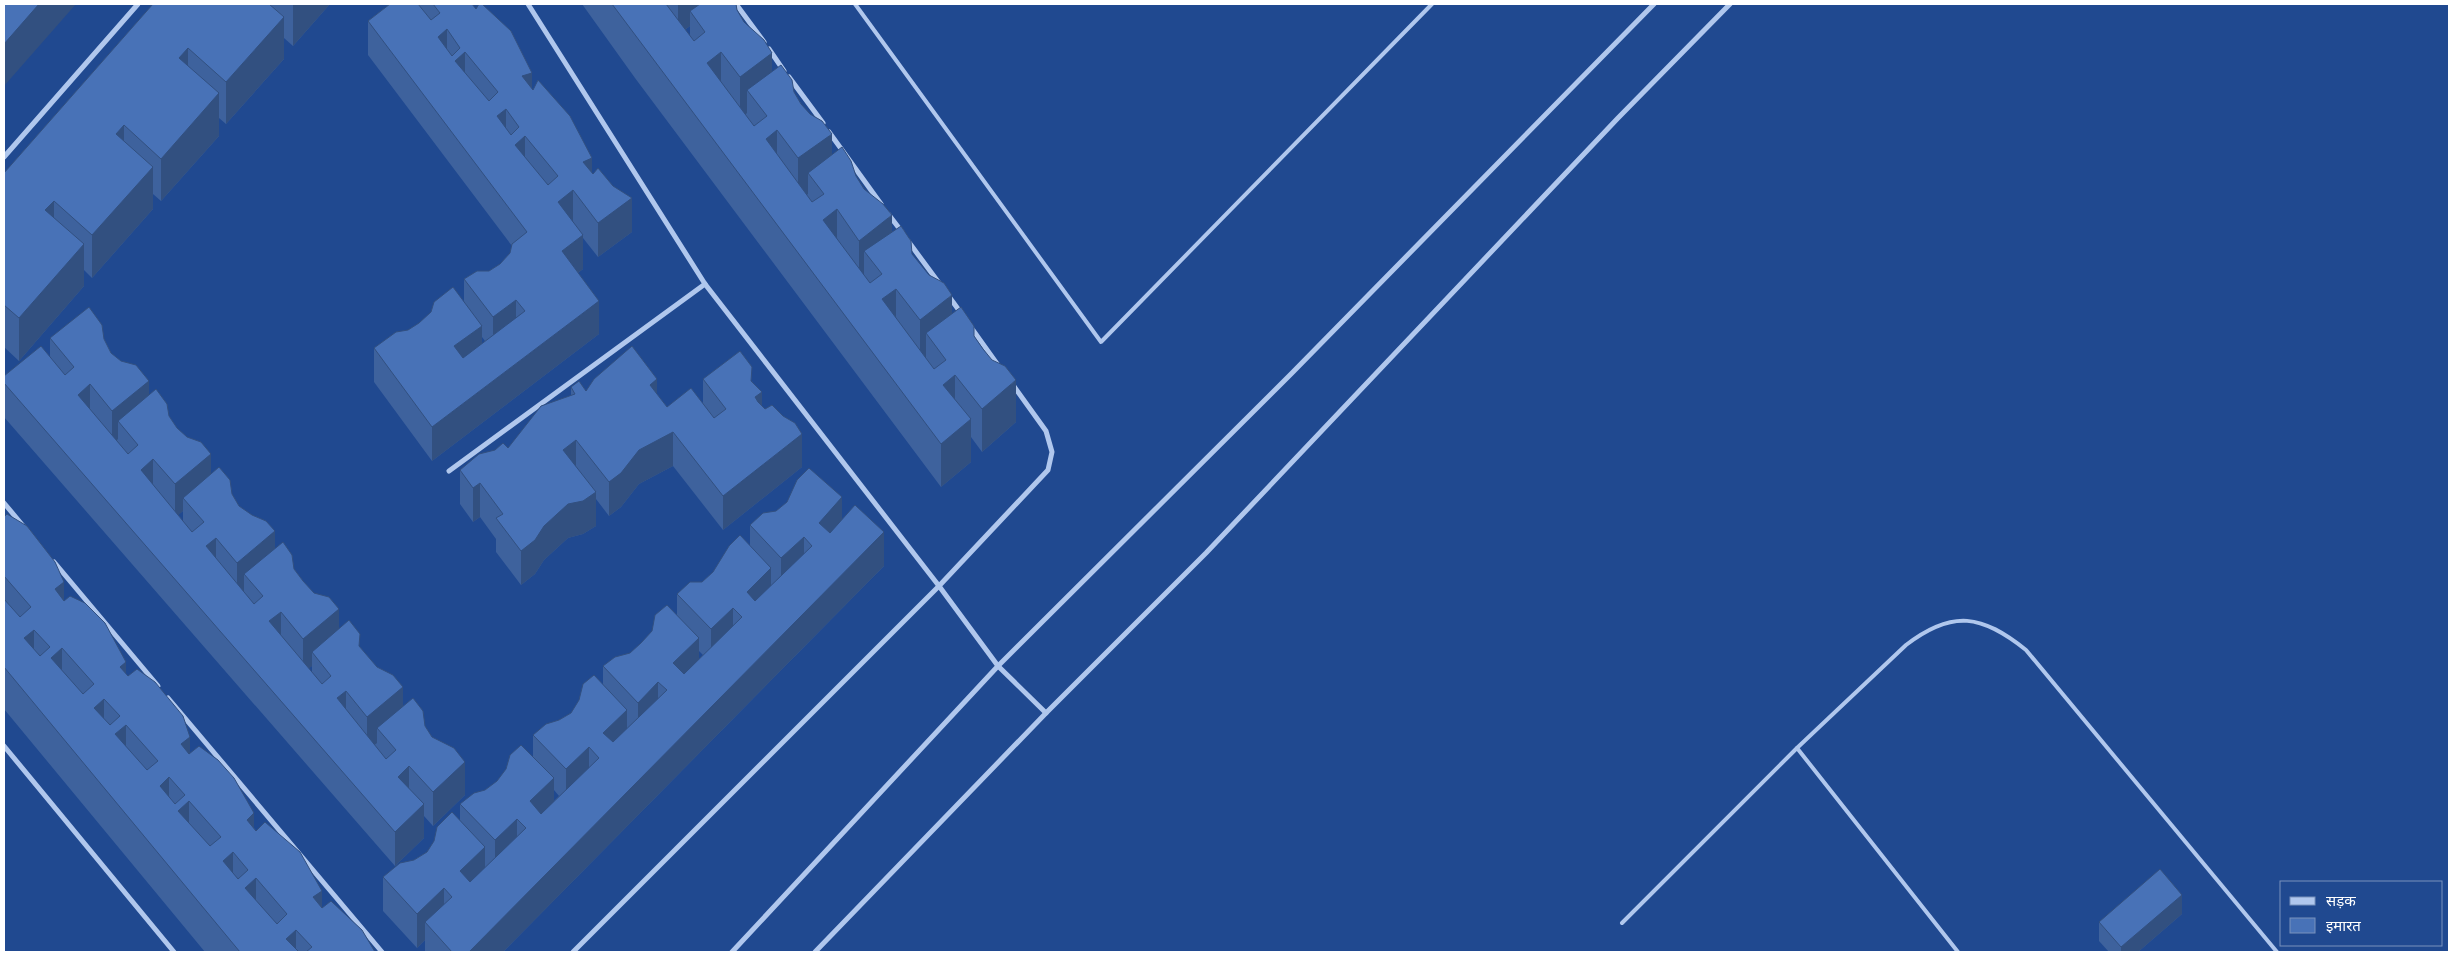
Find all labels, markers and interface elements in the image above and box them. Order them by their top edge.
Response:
legend [2280,881,2443,946]
text: सड़क [2326,892,2356,909]
text: इमारत [2326,917,2361,934]

